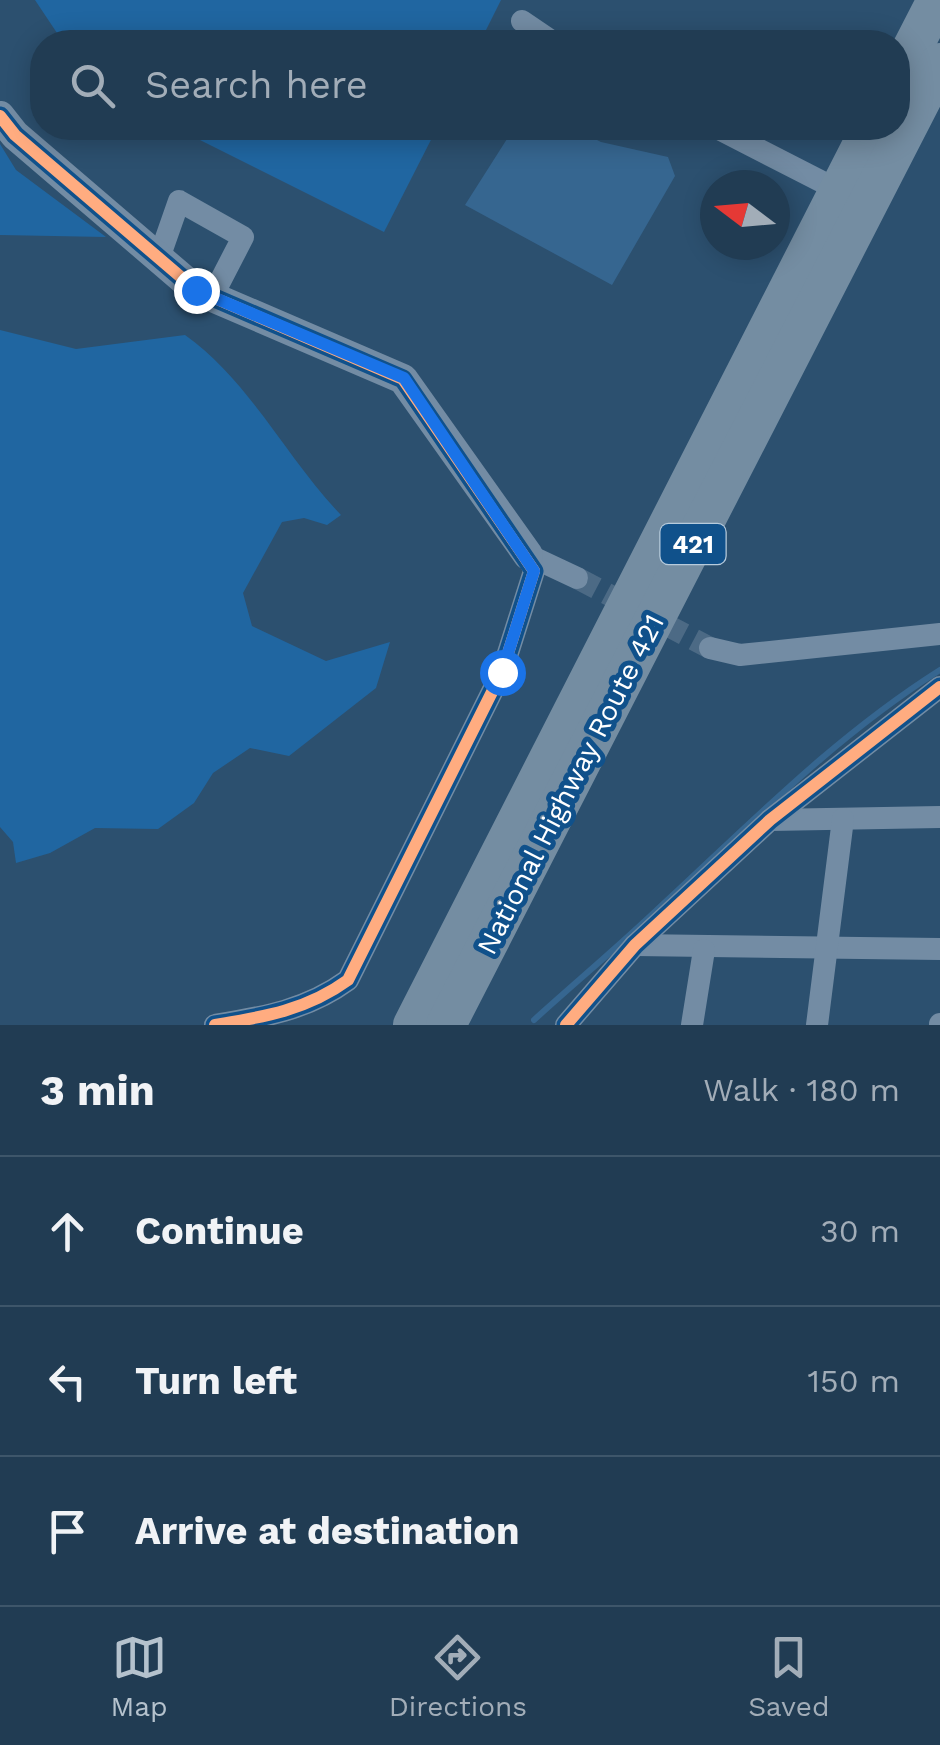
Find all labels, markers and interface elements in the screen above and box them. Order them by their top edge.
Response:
search box [30,30,910,140]
icon: search [65,58,120,113]
text: Search here [145,63,368,107]
north arrow [700,170,790,260]
route end [174,268,220,314]
road number: 421 [660,524,726,564]
street label: National Highway Route 421 [470,609,671,960]
route start [480,650,526,696]
text: 3 min [40,1066,155,1115]
text: Walk · 180 m [703,1071,900,1109]
icon: ahead [40,1204,95,1259]
text: Continue [135,1209,304,1253]
text: 30 m [820,1212,900,1250]
icon: left [40,1354,95,1409]
text: Turn left [135,1359,297,1403]
text: 150 m [808,1362,900,1400]
icon: arrive [40,1504,95,1559]
text: Arrive at destination [135,1509,520,1553]
tab: Map [111,1630,168,1723]
tab: Directions [389,1630,527,1723]
tab: Saved [748,1630,829,1723]

